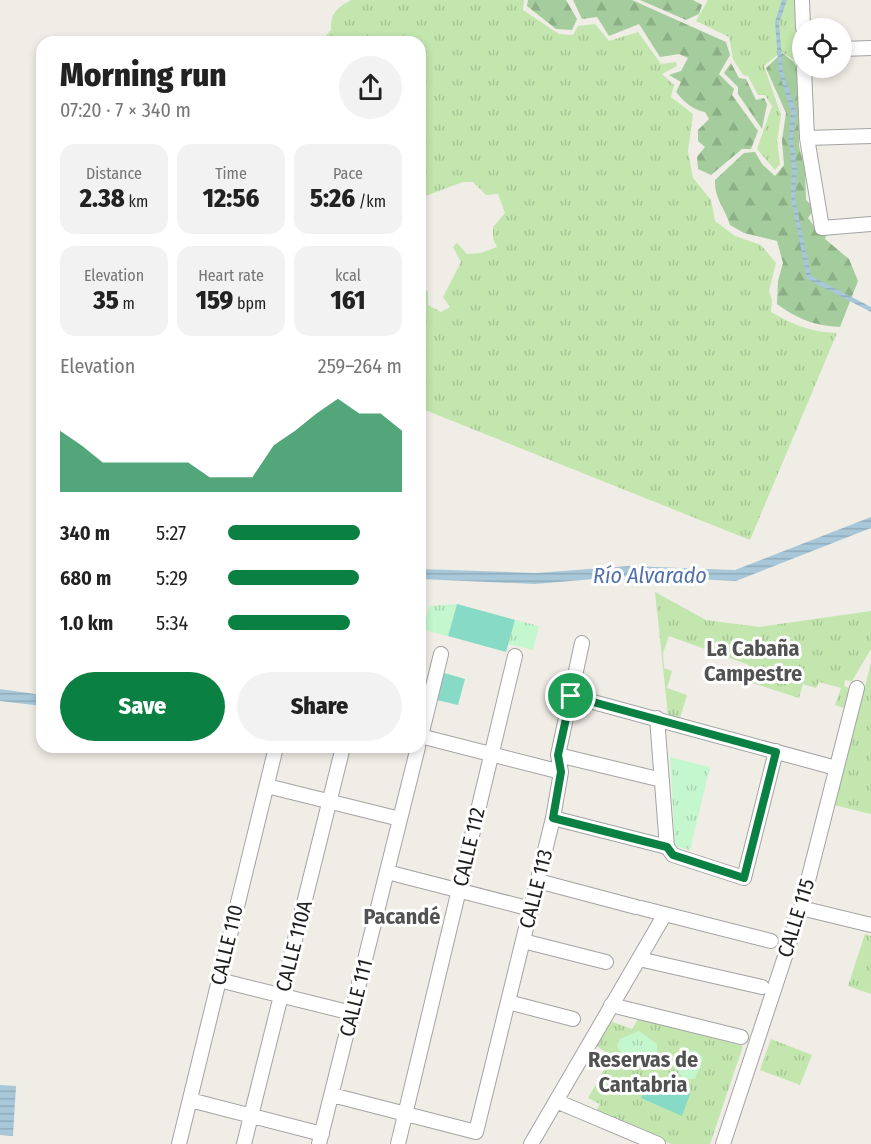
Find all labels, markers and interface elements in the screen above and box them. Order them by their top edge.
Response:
map controls [792,18,852,78]
button: locate [792,18,852,78]
text: Morning run [60,55,227,95]
button: share [339,56,402,119]
text: 07:20 · 7 × 340 m [60,98,191,122]
text: Distance [86,164,142,183]
text: Time [215,164,247,183]
text: Pace [333,164,363,183]
text: 2.38 [80,183,125,214]
text: 12:56 [203,183,259,214]
text: 5:26 [310,183,355,214]
text: km [125,192,148,211]
text: /km [355,192,386,211]
text: Elevation [84,266,144,285]
text: Heart rate [198,266,264,285]
text: kcal [335,266,361,285]
text: 35 [93,285,119,316]
text: 159 [196,285,233,316]
text: 161 [331,285,365,316]
text: m [119,294,135,313]
text: bpm [233,294,266,313]
text: Elevation [60,354,135,378]
text: 259–264 m [318,354,402,378]
text: 340 m [60,521,110,545]
text: 5:27 [156,521,186,545]
water label: Río Alvarado [593,562,707,589]
text: 680 m [60,566,111,590]
text: 5:29 [156,566,188,590]
text: 1.0 km [60,611,113,635]
text: 5:34 [156,611,188,635]
district label: La Cabaña Campestre [704,635,802,687]
pin [545,670,596,721]
button: Save [60,672,225,741]
button: Share [237,672,402,741]
icon: arrive [554,679,587,712]
street label: CALLE 112 [447,805,491,889]
street label: CALLE 113 [514,847,558,931]
street label: CALLE 115 [772,876,820,960]
street label: CALLE 110A [270,898,318,994]
street label: CALLE 110 [205,902,249,988]
district label: Pacandé [364,903,440,930]
street label: CALLE 111 [334,956,378,1040]
district label: Reservas de Cantabria [588,1046,698,1098]

